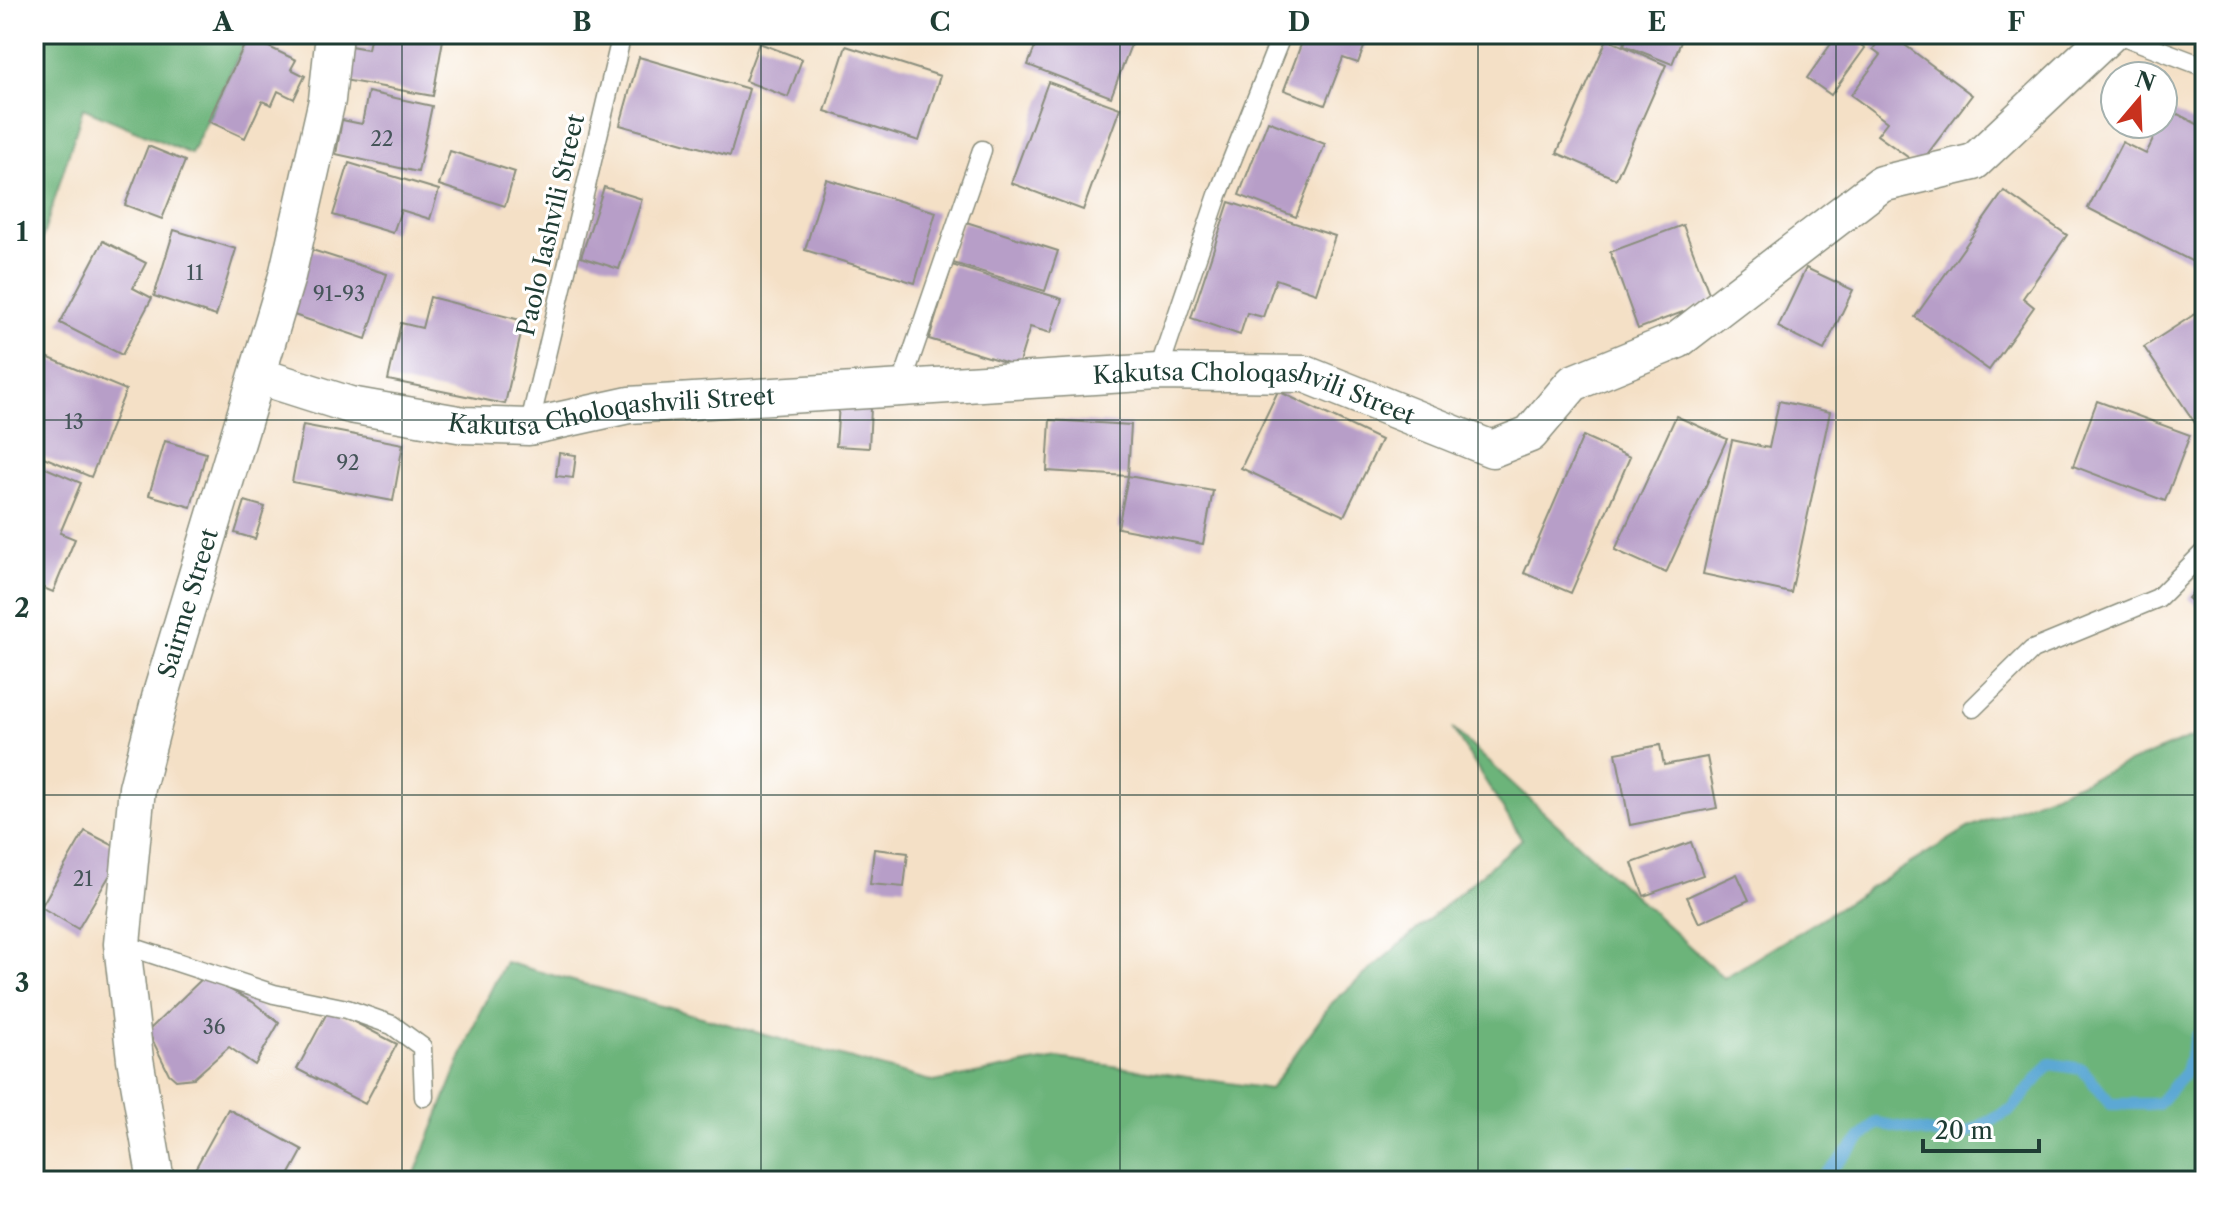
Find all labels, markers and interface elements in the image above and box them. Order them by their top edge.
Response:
text: A [212,6,234,38]
text: B [572,6,592,38]
text: C [930,6,950,38]
text: D [1288,6,1310,38]
text: E [1648,6,1666,38]
text: F [2007,6,2025,38]
north arrow [2099,60,2179,140]
text: N [2132,66,2159,97]
street label: Paolo Iashvili Street [511,111,590,339]
house number: 22 [371,127,394,151]
text: 1 [16,216,28,248]
house number: 11 [187,261,204,285]
house number: 91-93 [313,282,365,306]
street label: Kakutsa Choloqashvili Street [1092,357,1420,431]
street label: Kakutsa Choloqashvili Street [446,381,776,441]
house number: 13 [64,410,84,434]
house number: 92 [336,451,360,475]
street label: Sairme Street [152,524,224,681]
text: 2 [14,592,30,624]
house number: 21 [73,867,94,891]
text: 3 [15,967,29,999]
house number: 36 [203,1015,225,1039]
scale bar [1923,1103,2039,1153]
text: 20 m [1935,1116,1993,1145]

